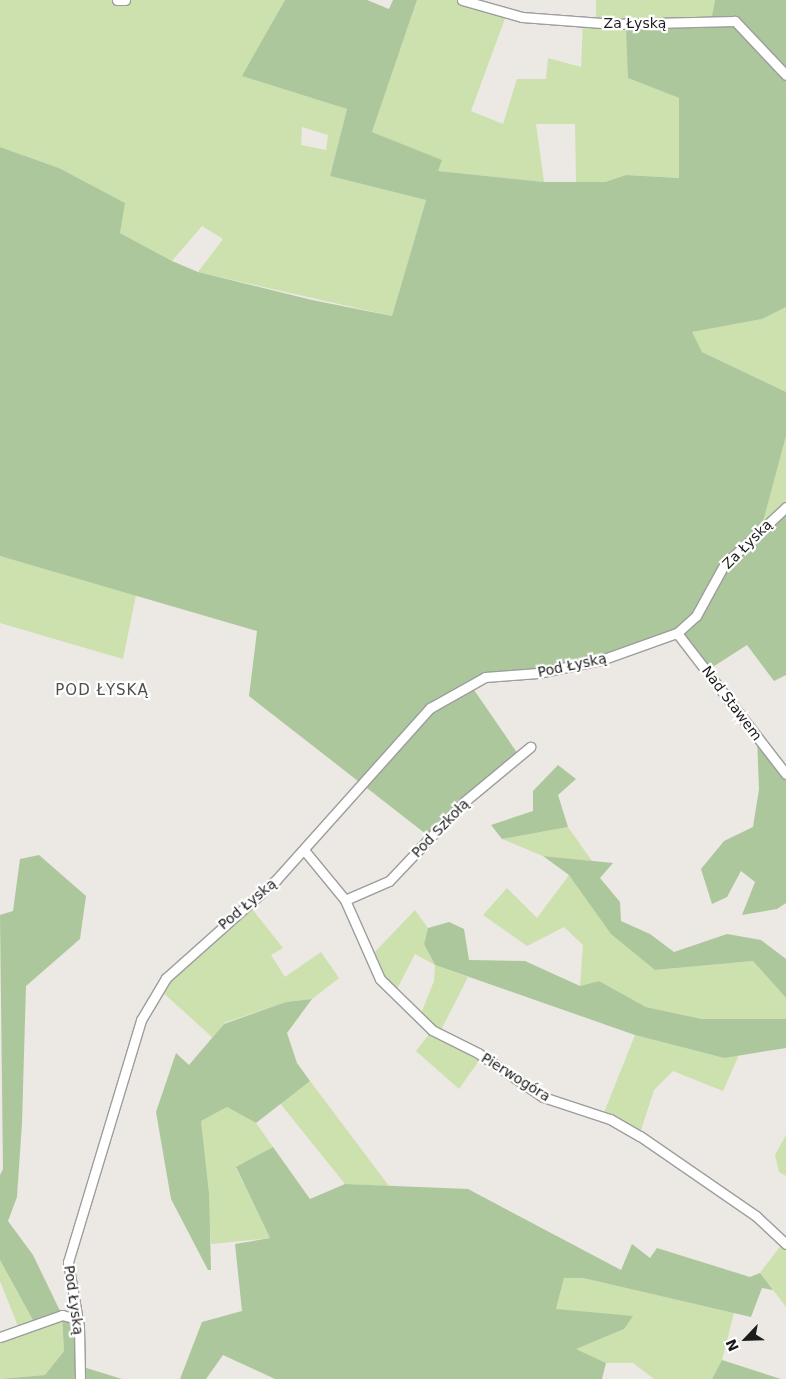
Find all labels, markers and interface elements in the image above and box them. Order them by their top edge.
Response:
street label: Za Łyską [604,15,666,31]
street label: Za Łyską [719,516,775,572]
street label: Pod Łyską [536,650,608,680]
street label: Nad Stawem [698,662,766,744]
district label: POD ŁYSKĄ [54,682,150,700]
street label: Pod Szkołą [408,795,472,861]
street label: Pod Łyską [215,875,279,933]
street label: Pierwogóra [478,1049,554,1105]
street label: Pod Łyską [61,1264,87,1336]
north arrow [721,1314,771,1364]
text: N [723,1336,742,1354]

